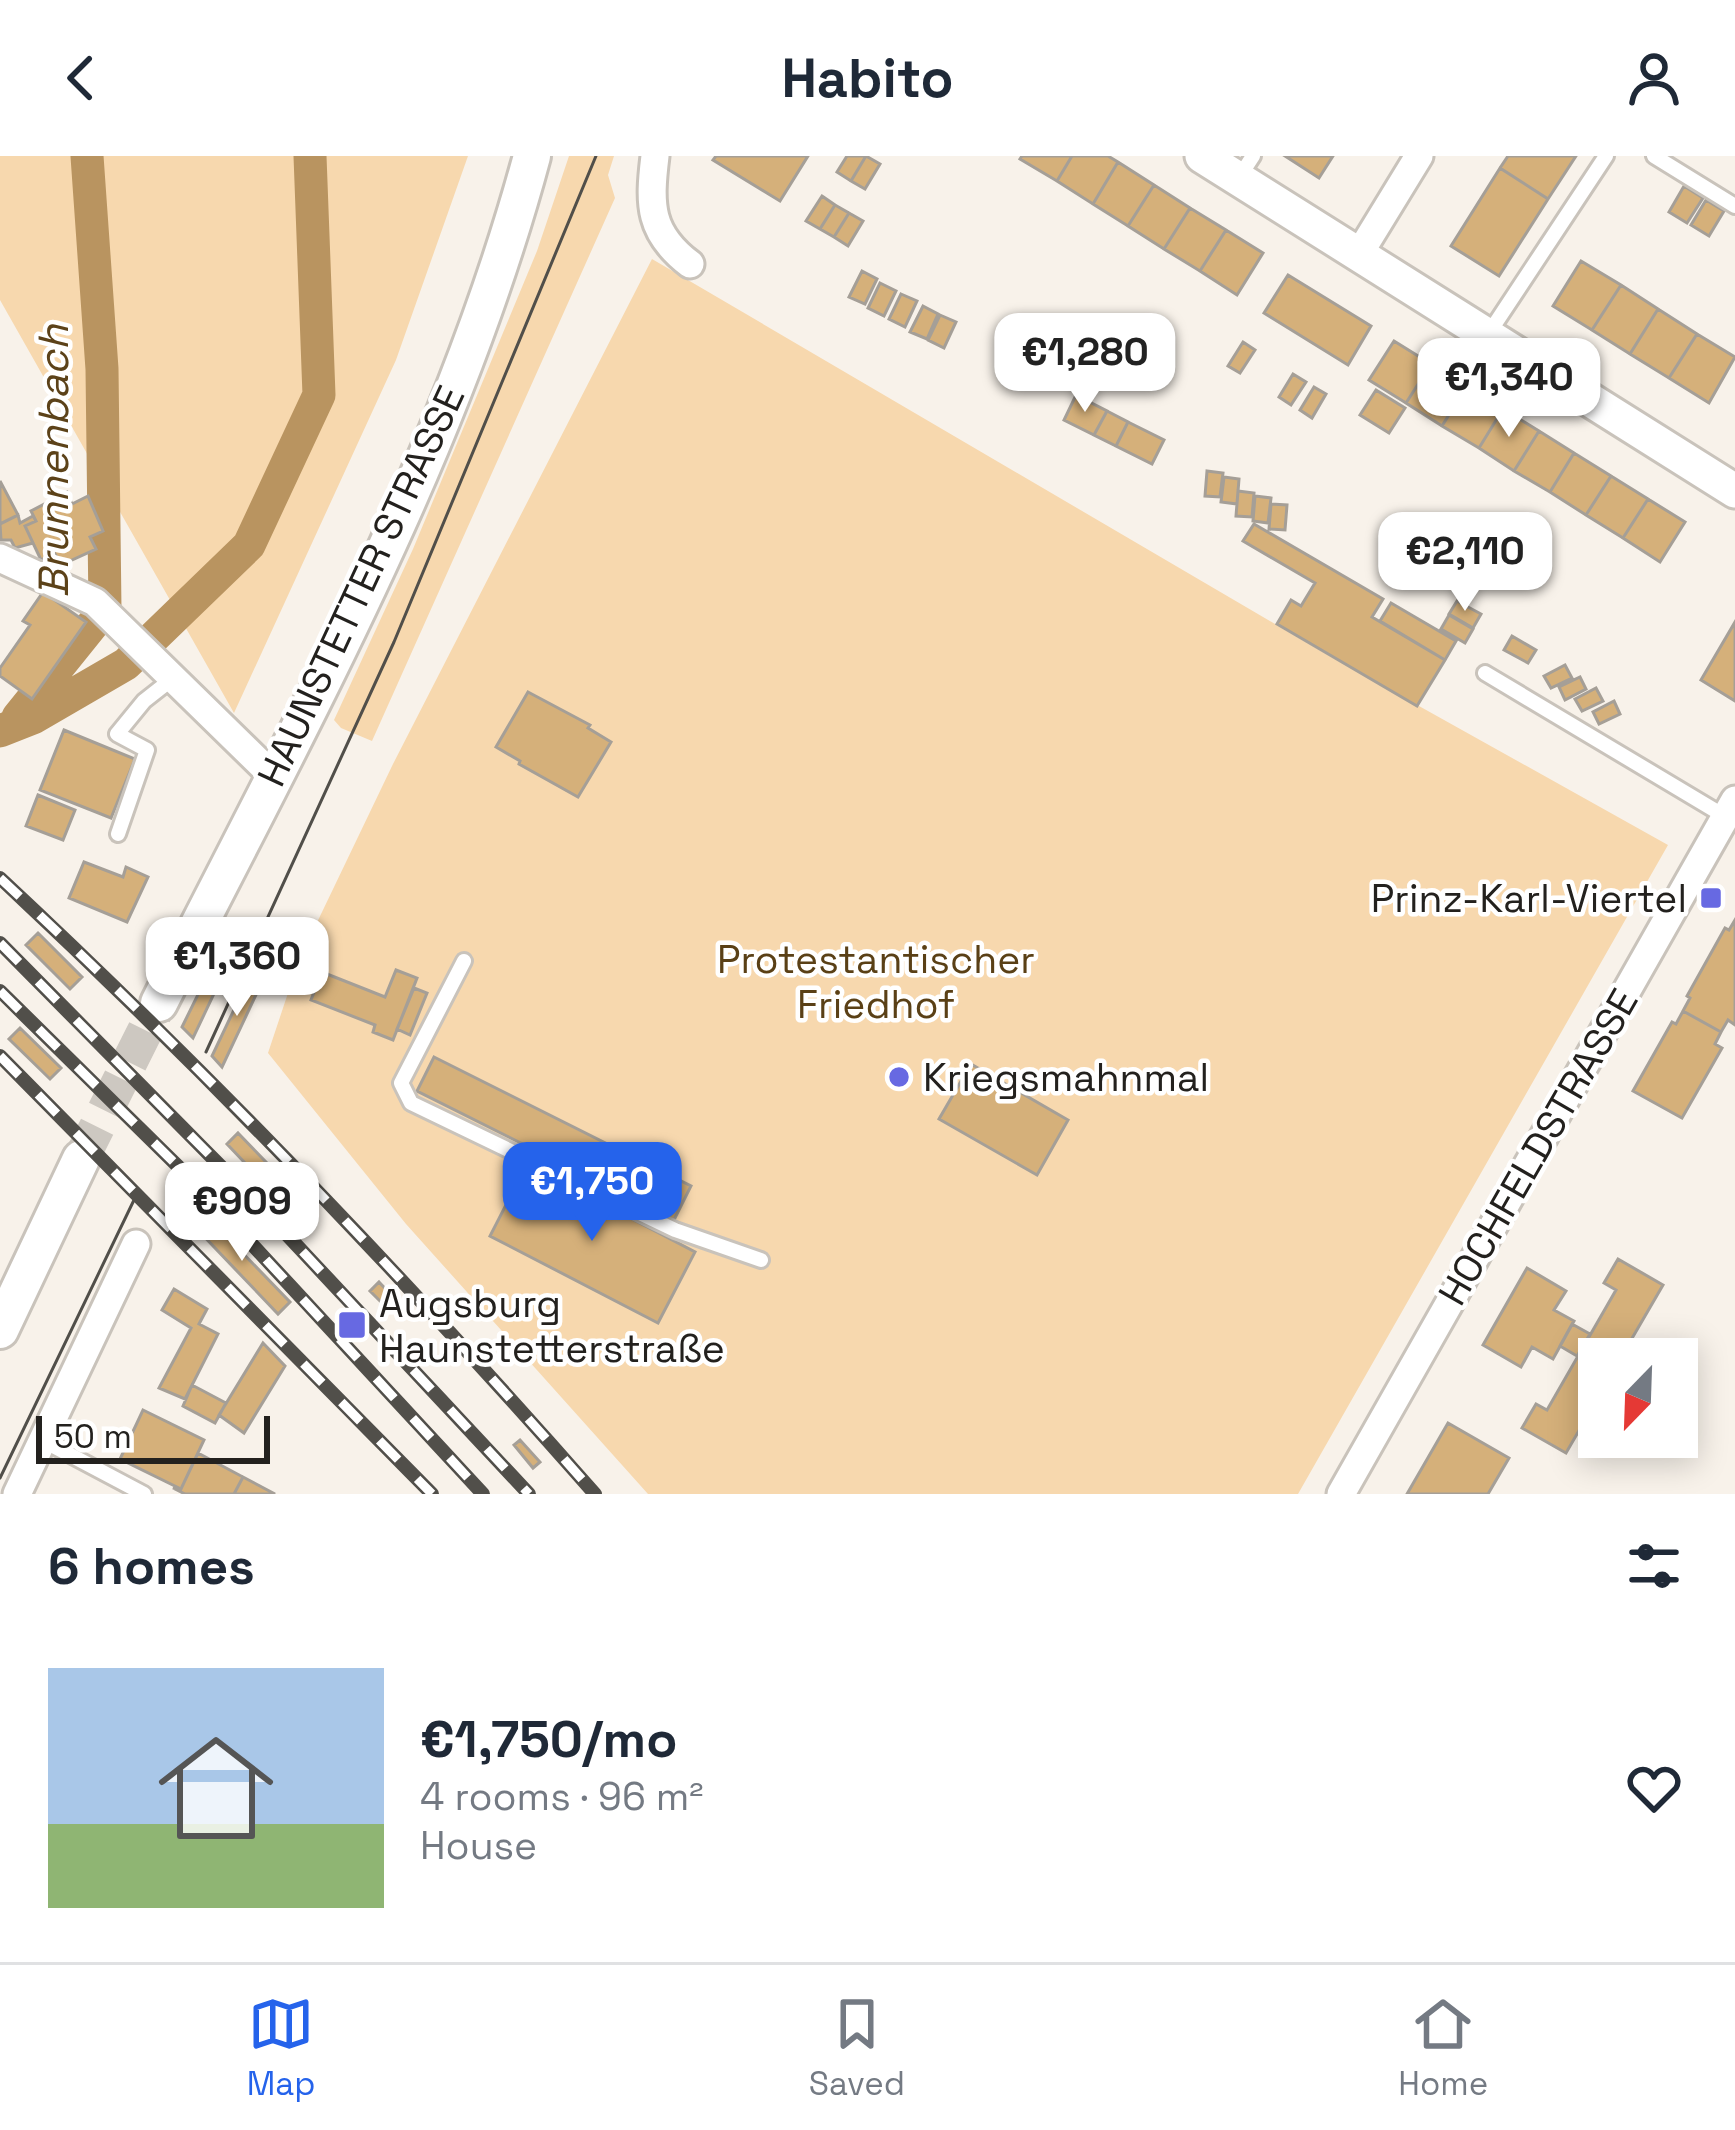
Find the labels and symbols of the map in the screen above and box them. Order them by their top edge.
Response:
pin: €1,280 [987,313,1183,415]
water label: Brunnenbach [27,323,80,597]
pin: €1,340 [1411,338,1607,440]
street label: HAUNSTETTER STRASSE [247,378,475,794]
pin: €2,110 [1367,512,1563,614]
place label: Prinz-Karl-Viertel [1371,874,1687,923]
marker: Prinz-Karl-Viertel [1698,885,1724,911]
pin: €1,360 [139,917,335,1019]
park label: Protestantischer Friedhof [717,935,1035,1029]
street label: HOCHFELDSTRASSE [1428,980,1648,1314]
place label: Kriegsmahnmal [923,1053,1209,1102]
marker: Kriegsmahnmal [886,1064,912,1090]
pin: €1,750 [494,1142,690,1244]
pin: €909 [171,1162,313,1264]
place label: Augsburg Haunstetterstraße [379,1279,725,1373]
marker: Augsburg Haunstetterstraße [336,1309,368,1341]
north arrow [1578,1338,1698,1458]
scale bar [36,1410,270,1463]

